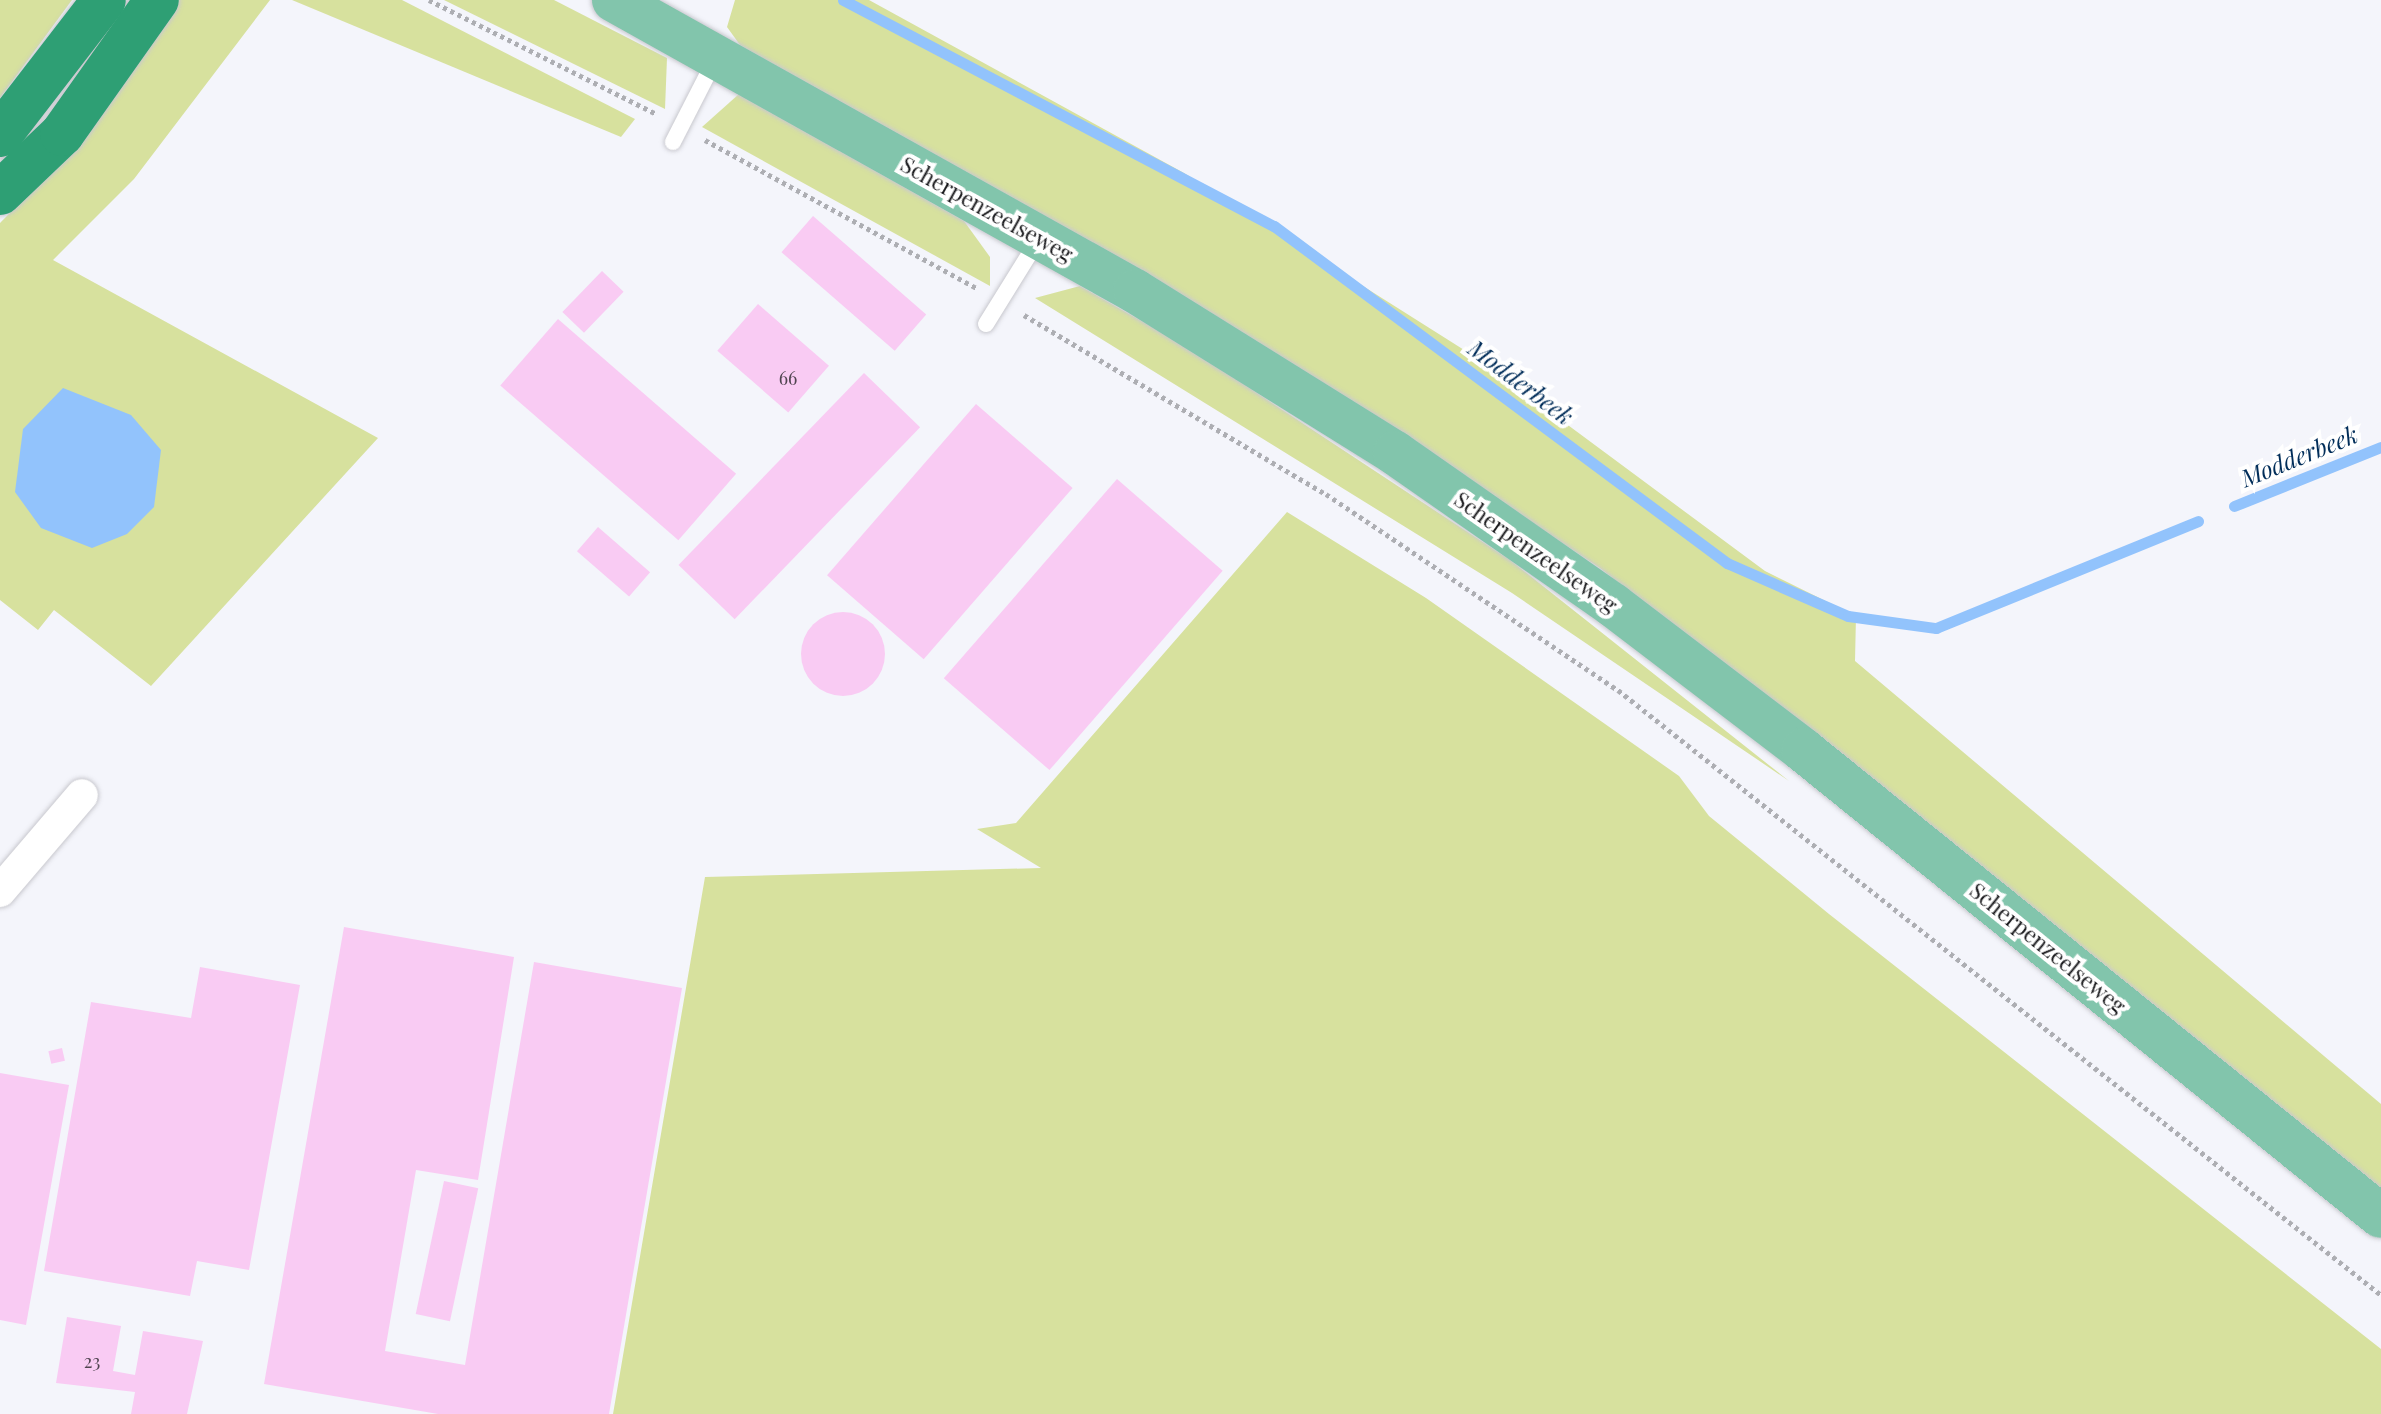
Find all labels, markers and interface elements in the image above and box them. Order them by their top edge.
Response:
street label: Scherpenzeelseweg [896,151,1078,267]
water label: Modderbeek [1463,333,1579,431]
house number: 66 [779,367,797,389]
water label: Modderbeek [2236,420,2362,492]
street label: Scherpenzeelseweg [1449,486,1623,618]
street label: Scherpenzeelseweg [1965,877,2131,1019]
house number: 23 [84,1350,100,1372]

